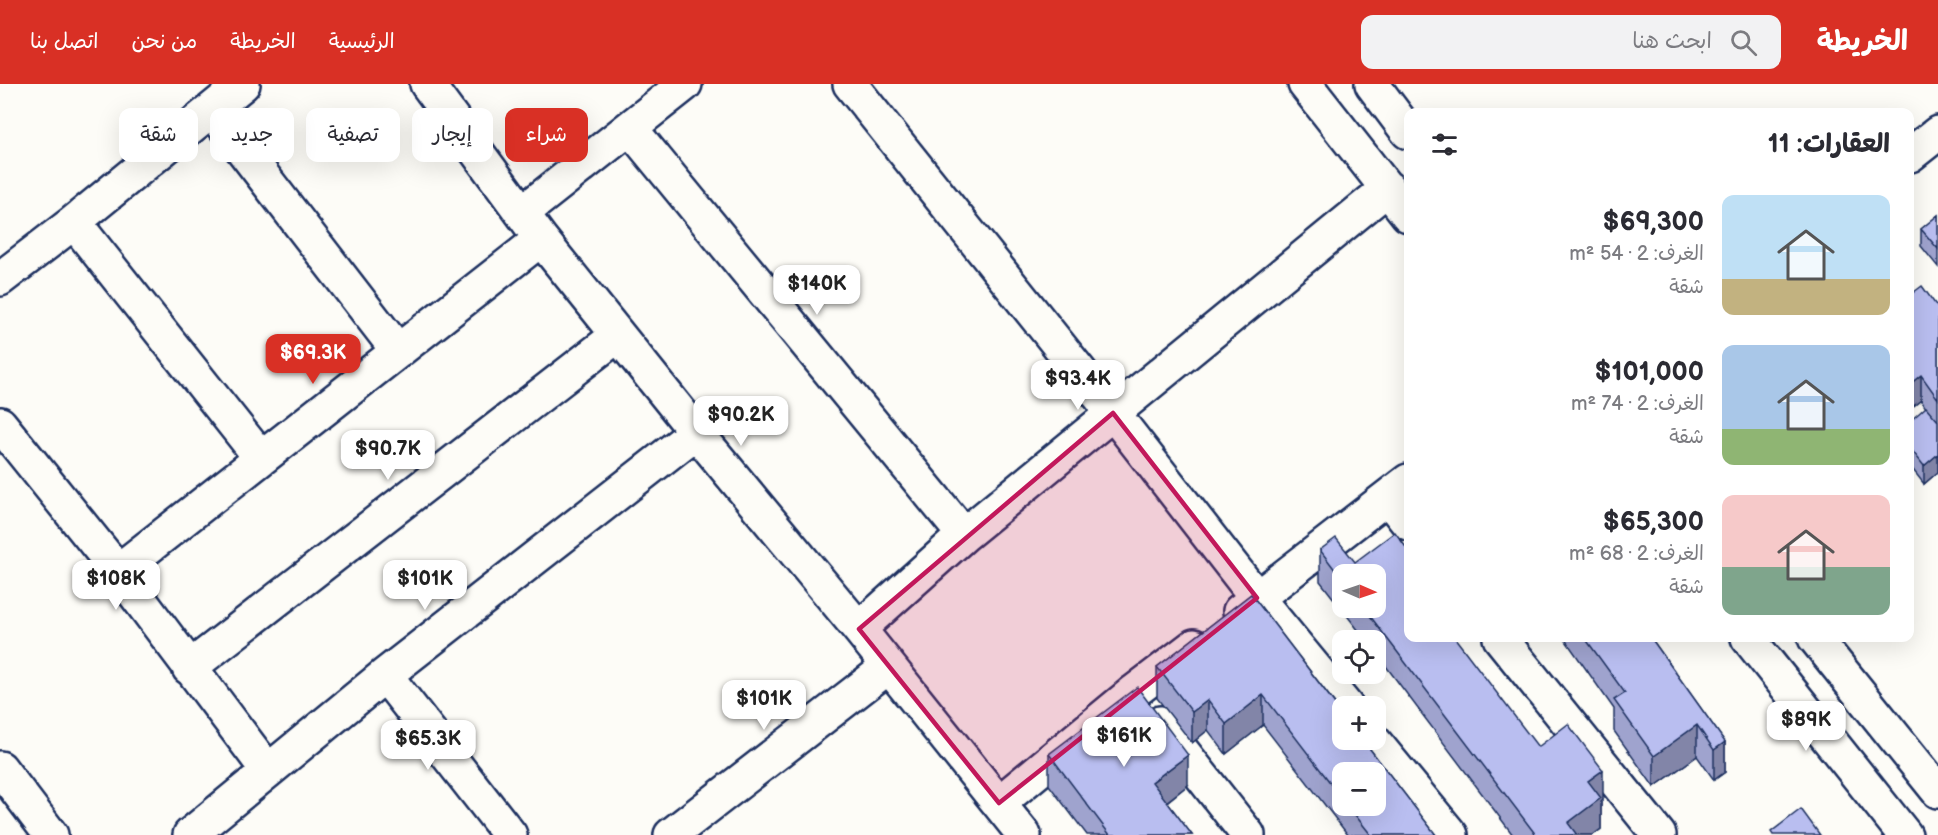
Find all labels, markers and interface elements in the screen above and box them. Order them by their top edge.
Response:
search box [1361,15,1781,69]
text: الخريطة [1817,25,1908,58]
icon: search [1727,26,1760,59]
text: ابحث هنا [1632,28,1712,55]
text: اتصل بنا [30,29,98,54]
text: من نحن [131,29,197,54]
text: الخريطة [230,29,296,54]
text: الرئيسية [329,29,395,54]
chip: شقة [119,108,198,162]
chip: جديد [210,108,294,162]
chip: تصفية [306,108,400,162]
chip: إيجار [412,108,493,162]
chip: شراء [505,108,588,162]
icon: filters [1428,128,1461,161]
text: العقارات: 11 [1768,129,1890,160]
text: $69,300 [1603,207,1704,238]
icon: home [1770,219,1842,291]
text: الغرف: 2 · 54 m² [1569,242,1704,266]
pin: $140K [775,265,859,316]
text: $140K [787,272,847,296]
text: شقة [1669,275,1704,299]
pin: $69.3K [264,334,362,385]
text: $69.3K [280,341,346,365]
text: $101,000 [1594,357,1704,388]
pin: $93.4K [1029,360,1127,411]
text: $93.4K [1045,367,1111,391]
icon: home [1770,369,1842,441]
text: الغرف: 2 · 74 m² [1571,392,1704,416]
pin: $90.2K [692,396,790,447]
text: $90.2K [707,403,775,427]
text: شقة [1669,425,1704,449]
pin: $90.7K [339,430,437,481]
text: $90.7K [355,437,421,461]
text: $65,300 [1603,507,1704,538]
icon: home [1770,519,1842,591]
text: الغرف: 2 · 68 m² [1569,542,1704,566]
pin: $108K [74,560,158,611]
pin: $101K [383,560,467,611]
north arrow [1332,564,1386,618]
map controls [1332,564,1386,816]
text: $108K [86,567,146,591]
text: $101K [397,567,453,591]
text: شقة [1669,575,1704,599]
button: locate [1332,630,1386,684]
pin: $101K [722,680,806,731]
text: $101K [736,687,792,711]
button: + [1332,696,1386,750]
pin: $89K [1770,701,1842,752]
text: $89K [1781,708,1831,732]
pin: $161K [1082,717,1166,768]
pin: $65.3K [379,720,477,771]
text: $161K [1096,724,1152,748]
text: $65.3K [395,727,461,751]
button: − [1332,762,1386,816]

